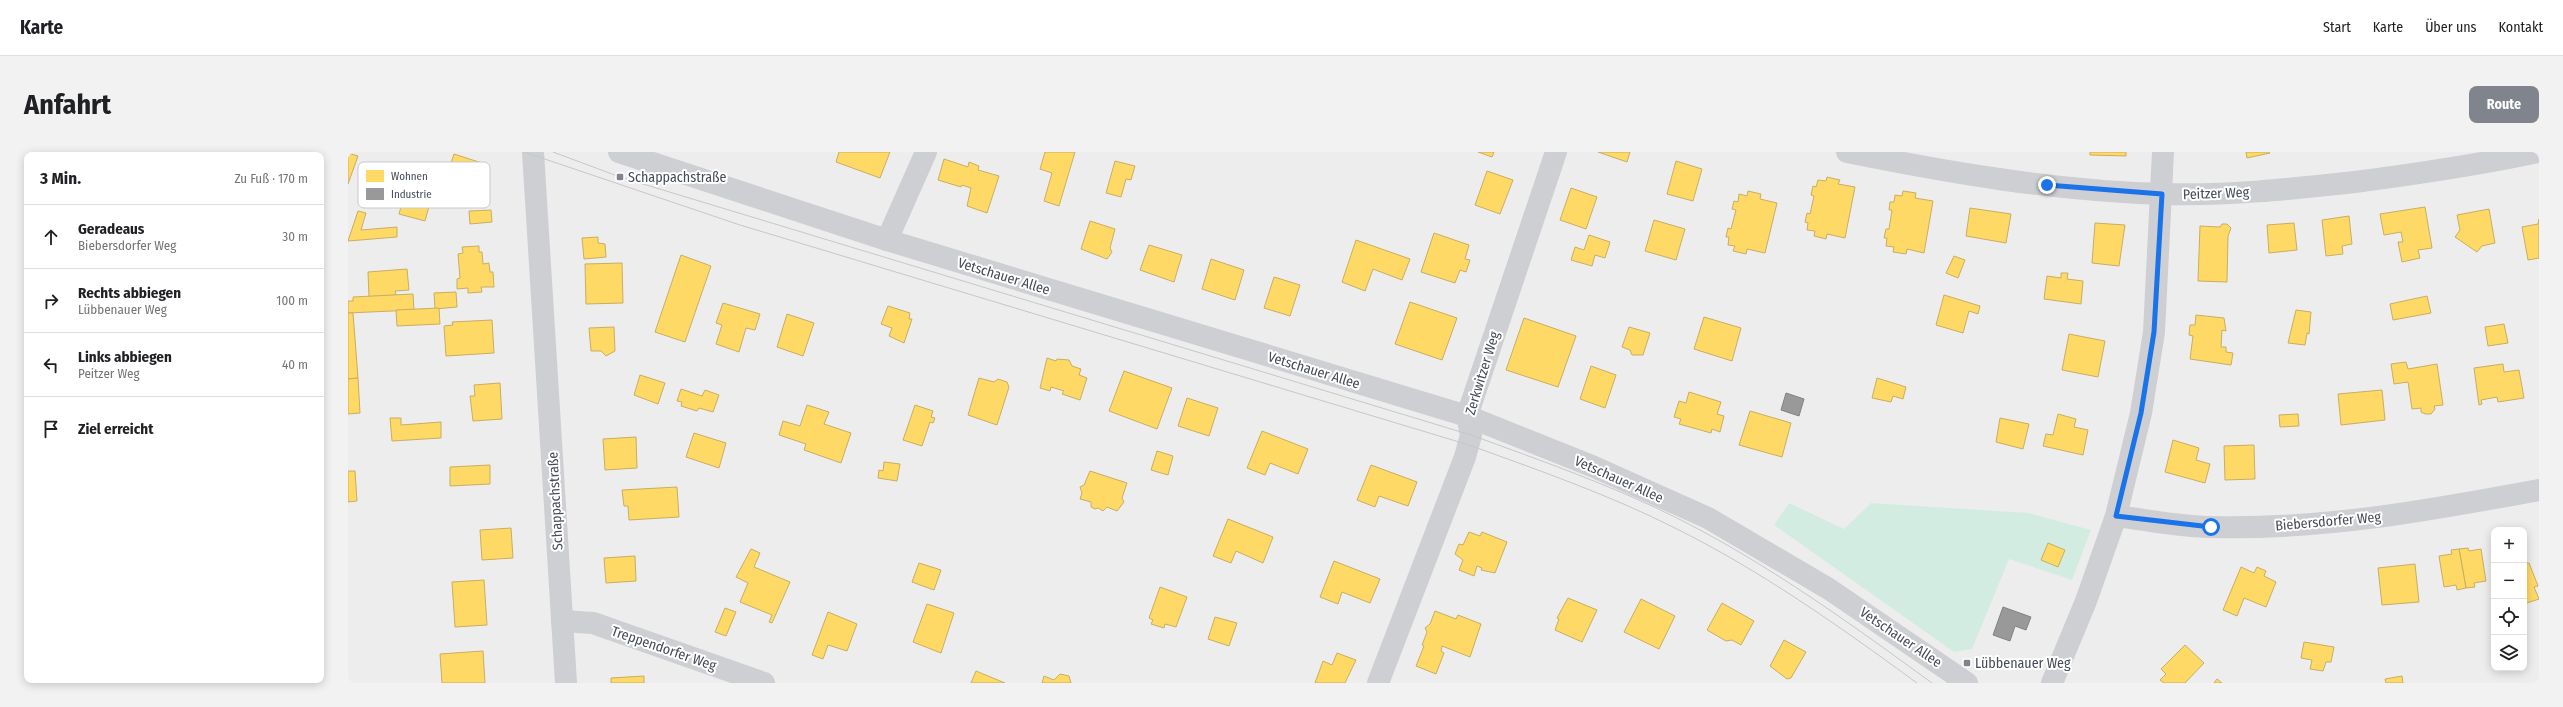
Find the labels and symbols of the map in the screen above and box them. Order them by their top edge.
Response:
legend [358,162,490,208]
place label: Schappachstraße [628,169,727,186]
text: Wohnen [391,170,428,183]
marker: Schappachstraße [615,172,625,182]
route end [2038,176,2056,194]
street label: Peitzer Weg [2183,184,2250,203]
text: Industrie [391,188,432,201]
street label: Vetschauer Allee [956,254,1052,299]
street label: Zerkwitzer Weg [1462,329,1503,417]
street label: Vetschauer Allee [1266,348,1362,393]
street label: Schappachstraße [544,451,567,551]
street label: Vetschauer Allee [1572,452,1666,507]
street label: Biebersdorfer Weg [2275,508,2382,535]
route start [2202,518,2220,536]
street label: Vetschauer Allee [1856,604,1945,671]
street label: Treppendorfer Weg [609,623,719,674]
place label: Lübbenauer Weg [1975,655,2071,672]
marker: Lübbenauer Weg [1962,658,1972,668]

